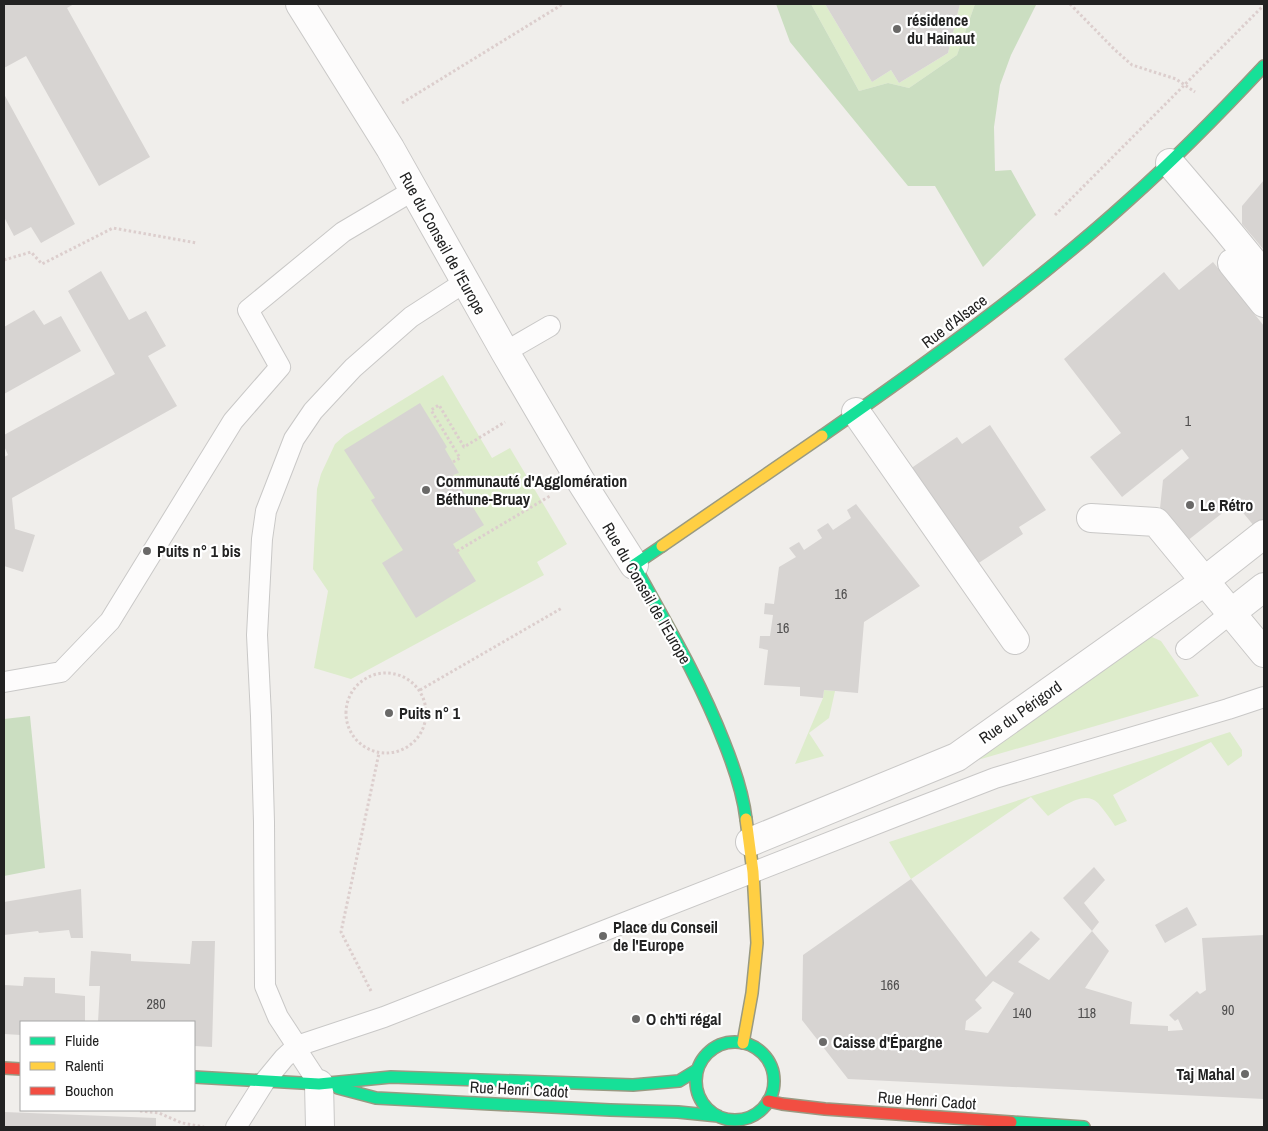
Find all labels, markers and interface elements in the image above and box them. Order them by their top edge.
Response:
place label: résidence du Hainaut [907,9,975,49]
marker: résidence du Hainaut [891,23,903,35]
street label: Rue du Conseil de l'Europe [395,168,491,318]
street label: Rue d'Alsace [917,289,991,353]
house number: 1 [1185,412,1192,430]
place label: Communauté d'Agglomération Béthune-Bruay [436,470,627,510]
marker: Communauté d'Agglomération Béthune-Bruay [420,484,432,496]
place label: Le Rétro [1200,494,1253,516]
marker: Le Rétro [1184,499,1196,511]
street label: Rue du Conseil de l'Europe [597,518,697,668]
place label: Puits n° 1 bis [157,540,241,562]
marker: Puits n° 1 bis [141,545,153,557]
house number: 16 [835,585,847,603]
house number: 16 [777,619,789,637]
street label: Rue du Périgord [974,675,1066,749]
place label: Puits n° 1 [399,702,461,724]
marker: Puits n° 1 [383,707,395,719]
place label: Place du Conseil de l'Europe [613,916,718,956]
marker: Place du Conseil de l'Europe [597,930,609,942]
house number: 166 [880,976,900,994]
house number: 280 [146,995,166,1013]
house number: 90 [1222,1001,1234,1019]
house number: 140 [1012,1004,1032,1022]
house number: 118 [1078,1004,1096,1022]
place label: O ch'ti régal [646,1008,721,1030]
marker: O ch'ti régal [630,1013,642,1025]
legend [20,1021,195,1111]
text: Fluide [65,1030,99,1051]
place label: Caisse d'Épargne [833,1031,943,1053]
marker: Caisse d'Épargne [817,1036,829,1048]
text: Ralenti [65,1055,104,1076]
place label: Taj Mahal [1176,1063,1235,1085]
marker: Taj Mahal [1239,1068,1251,1080]
street label: Rue Henri Cadot [469,1075,569,1103]
text: Bouchon [65,1080,114,1101]
street label: Rue Henri Cadot [877,1086,977,1114]

